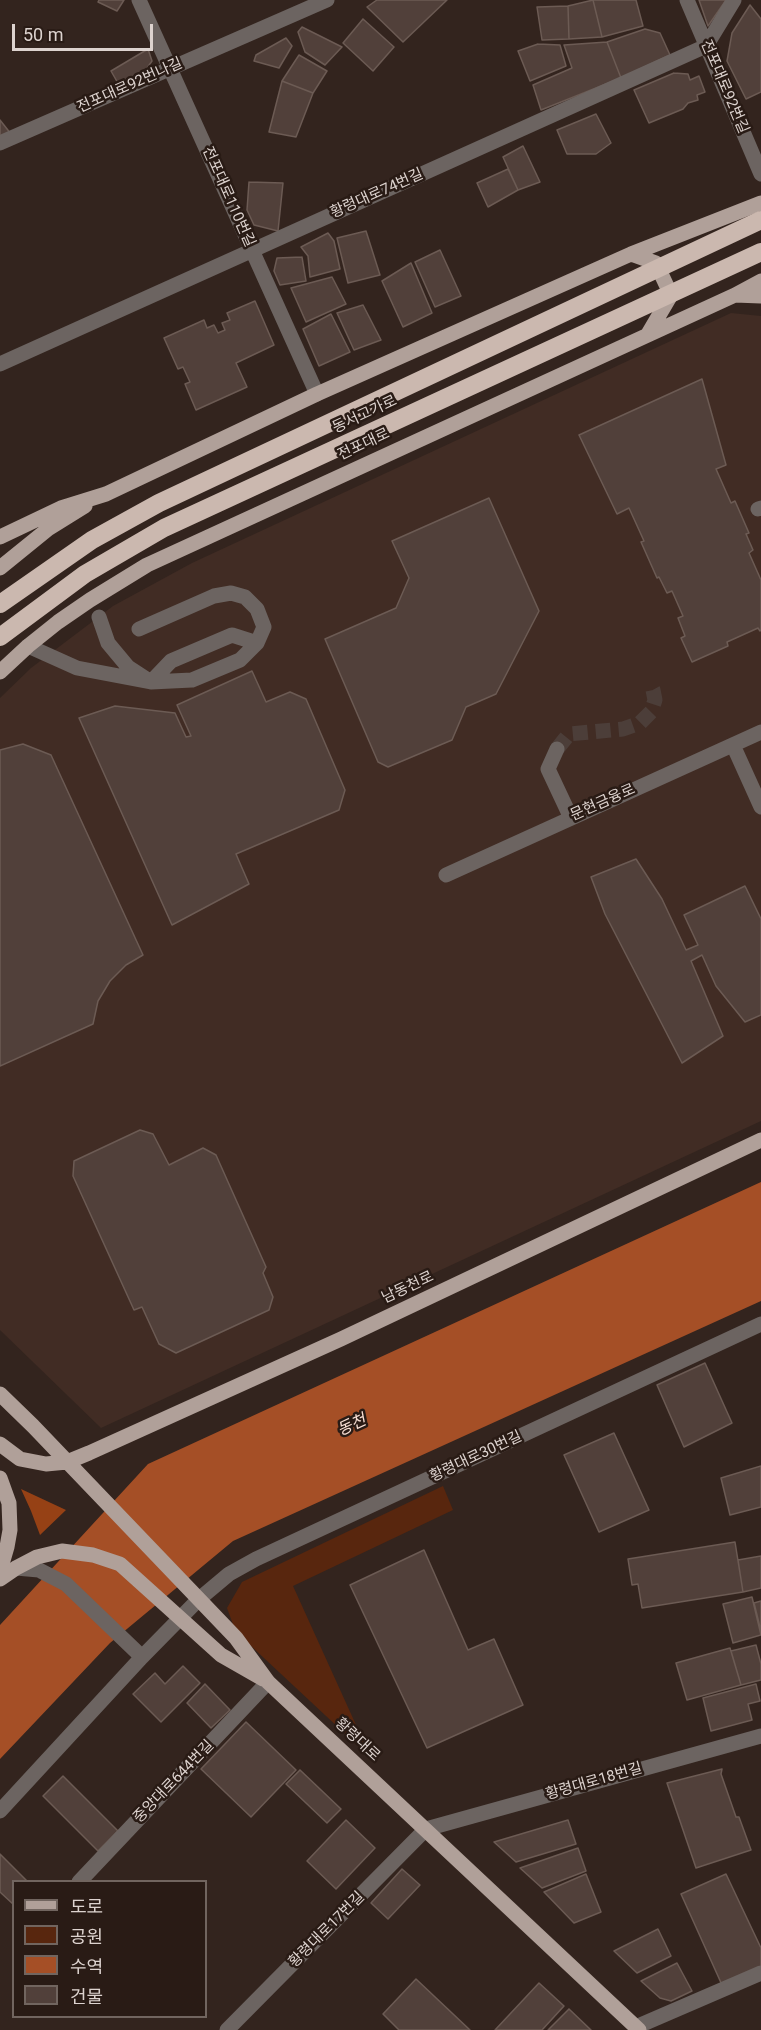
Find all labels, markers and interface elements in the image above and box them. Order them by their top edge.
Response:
scale bar [15,12,156,50]
text: 50 m [23,24,63,45]
street label: 전포대로92번길 [696,38,752,136]
street label: 전포대로92번나길 [75,55,185,117]
street label: 전포대로110번길 [198,144,258,250]
street label: 황령대로74번길 [328,166,426,222]
street label: 동서고가로 [330,392,400,438]
street label: 전포대로 [335,425,393,465]
street label: 문현금융로 [568,781,638,825]
street label: 남동천로 [379,1268,437,1308]
water label: 동천 [335,1411,369,1441]
street label: 황령대로30번길 [427,1428,525,1486]
street label: 황령대로 [331,1715,383,1765]
street label: 중앙대로644번길 [130,1737,218,1827]
street label: 황령대로18번길 [544,1760,644,1804]
legend [12,1880,207,2018]
street label: 황령대로17번길 [285,1888,369,1972]
text: 도로 [70,1896,103,1917]
text: 공원 [70,1926,103,1947]
text: 수역 [70,1956,103,1977]
text: 건물 [70,1986,103,2007]

